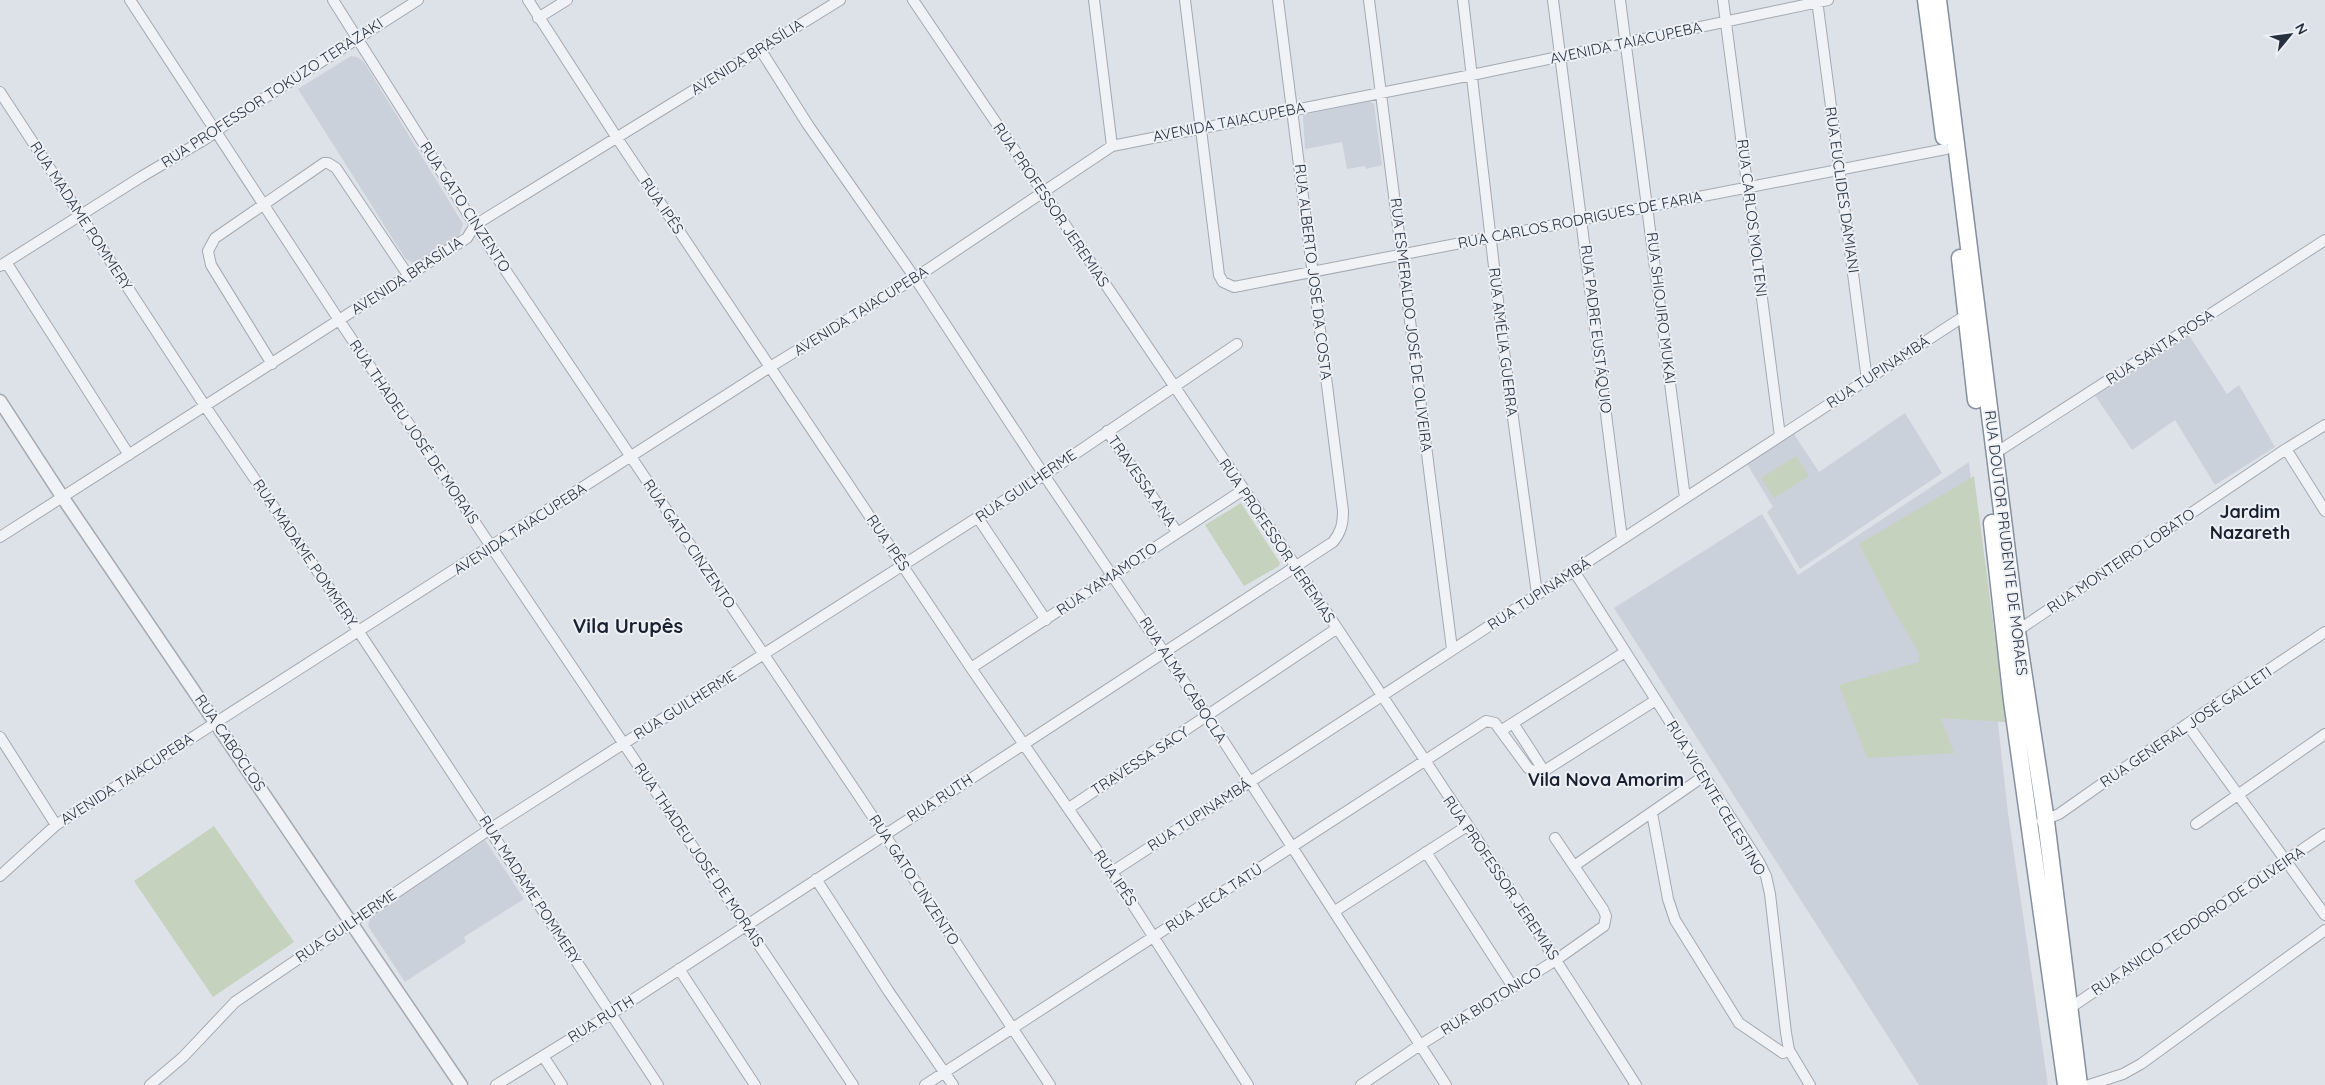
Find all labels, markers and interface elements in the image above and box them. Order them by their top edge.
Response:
north arrow [2265,10,2315,60]
street label: RUA PROFESSOR TOKUZO TERAZAKI [157,14,386,172]
street label: AVENIDA BRASÍLIA [687,14,807,99]
street label: AVENIDA TAIACUPEBA [1548,17,1704,68]
text: N [2291,20,2312,38]
street label: AVENIDA TAIACUPEBA [1151,97,1307,146]
street label: RUA EUCLIDES DAMIANI [1821,106,1864,274]
street label: RUA PROFESSOR JEREMIAS [989,119,1114,291]
street label: RUA MADAME POMMERY [26,138,137,294]
street label: RUA GATO CINZENTO [416,138,515,276]
street label: RUA CARLOS MOLTENI [1733,138,1772,298]
street label: RUA ALBERTO JOSÉ DA COSTA [1291,163,1336,381]
street label: RUA IPÊS [637,174,688,238]
street label: RUA CARLOS RODRIGUES DE FARIA [1456,186,1704,253]
street label: RUA ESMERALDO JOSÉ DE OLIVEIRA [1386,197,1437,453]
street label: RUA SHIOJIRO MUKAI [1643,231,1680,385]
street label: AVENIDA BRASÍLIA [347,232,466,319]
street label: RUA PADRE EUSTÁQUIO [1577,244,1616,414]
street label: AVENIDA TAIACUPEBA [790,261,932,360]
street label: RUA AMÉLIA GUERRA [1485,266,1522,418]
street label: RUA SANTA ROSA [2102,304,2218,389]
street label: RUA TUPINAMBÁ [1823,331,1933,412]
street label: RUA THADEU JOSÉ DE MORAIS [345,336,483,528]
street label: RUA DOUTOR PRUDENTE DE MORAES [1981,409,2032,677]
street label: TRAVESSA ANA [1104,431,1181,530]
street label: RUA GUILHERME [972,445,1080,526]
street label: RUA PROFESSOR JEREMIAS [1215,455,1340,627]
street label: RUA MADAME POMMERY [249,475,362,631]
street label: RUA GATO CINZENTO [639,475,740,612]
street label: AVENIDA TAIACUPEBA [450,478,590,579]
district label: Jardim Nazareth [2210,500,2290,544]
street label: RUA MONTEIRO LOBATO [2043,504,2198,617]
street label: RUA IPÊS [863,511,914,575]
street label: RUA YAMAMOTO [1053,538,1161,619]
street label: RUA TUPINAMBÁ [1484,553,1594,634]
district label: Vila Urupês [573,613,683,638]
street label: RUA ALMA CABOCLA [1136,613,1231,747]
street label: RUA GENERAL JOSÉ GALLETI [2096,662,2275,791]
street label: RUA GUILHERME [630,665,740,744]
street label: RUA CABOCLOS [191,691,270,795]
street label: RUA VICENTE CELESTINO [1663,717,1770,879]
street label: TRAVESSA SACY [1087,722,1193,799]
street label: AVENIDA TAIACUPEBA [57,728,197,829]
street label: RUA THADEU JOSÉ DE MORAIS [630,759,768,951]
district label: Vila Nova Amorim [1528,768,1684,791]
street label: RUA RUTH [903,769,976,826]
street label: RUA TUPINAMBÁ [1144,774,1254,855]
street label: RUA PROFESSOR JEREMIAS [1439,792,1564,964]
street label: RUA GATO CINZENTO [865,811,964,949]
street label: RUA MADAME POMMERY [475,812,586,968]
street label: RUA ANICIO TEODORO DE OLIVEIRA [2087,842,2308,999]
street label: RUA IPÊS [1090,846,1141,910]
street label: RUA JECA TATÚ [1162,859,1266,936]
street label: RUA GUILHERME [292,885,400,966]
street label: RUA BIOTONICO [1437,962,1545,1039]
street label: RUA RUTH [564,991,638,1046]

